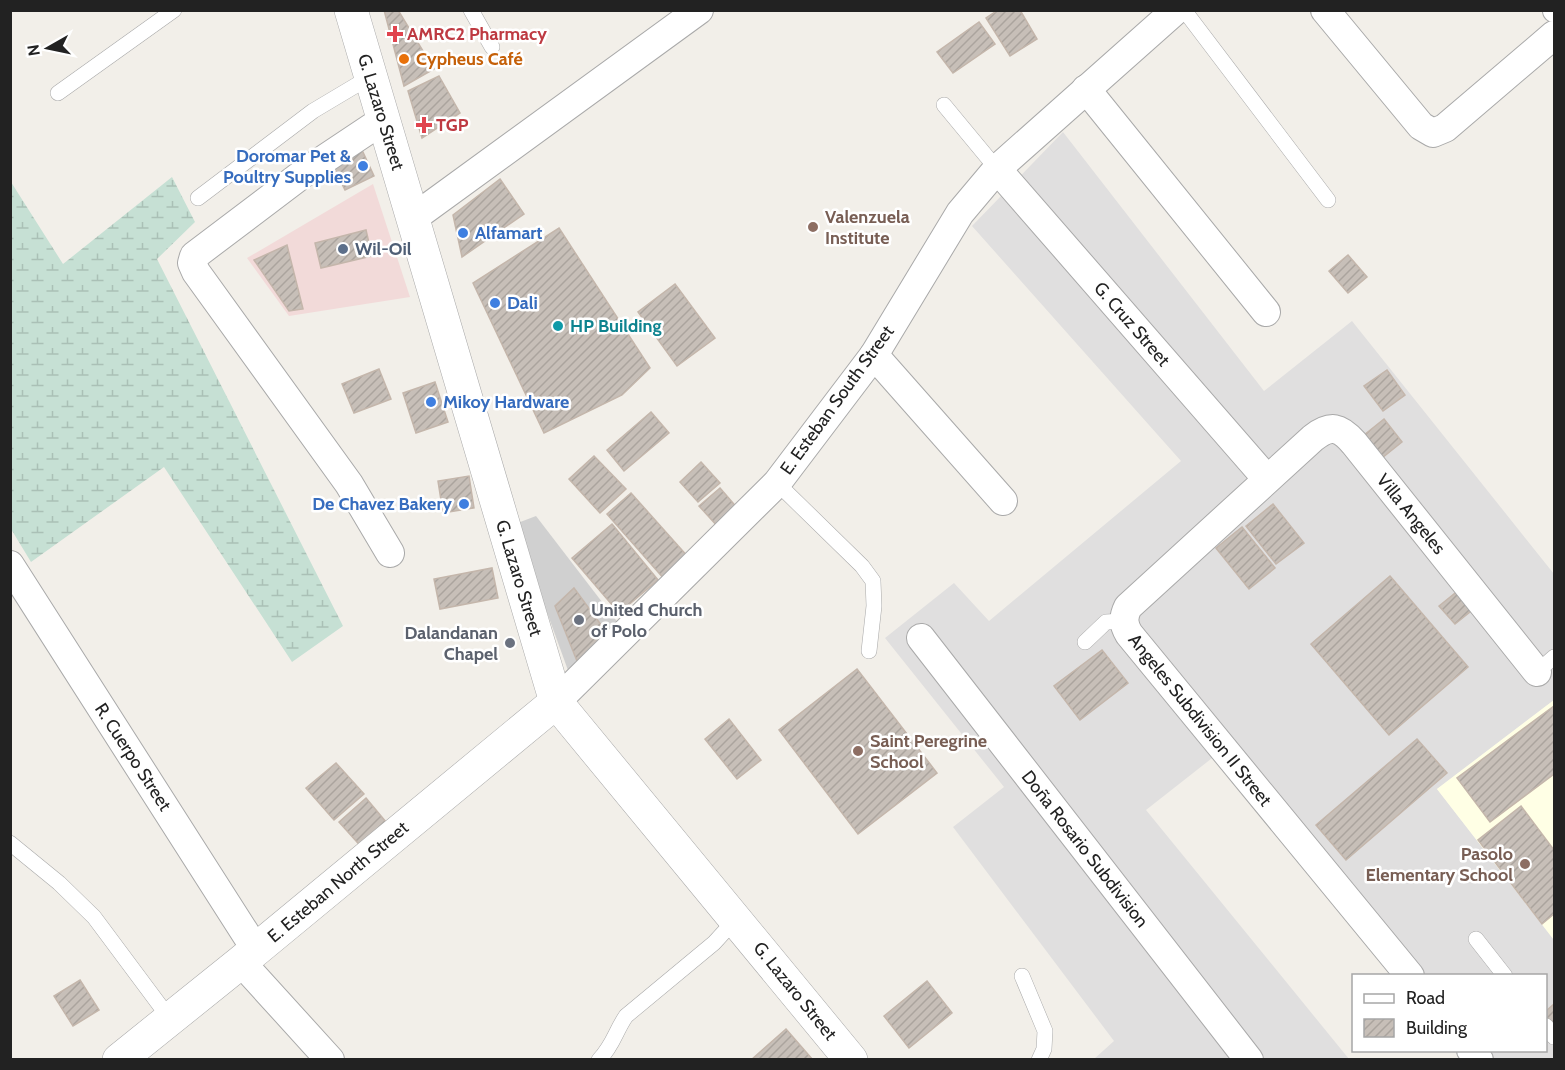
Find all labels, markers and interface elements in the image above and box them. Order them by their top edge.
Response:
north arrow [18,18,78,78]
place label: AMRC2 Pharmacy [407,23,547,45]
marker: AMRC2 Pharmacy [388,27,402,41]
text: N [23,43,44,57]
place label: Cypheus Café [416,48,523,70]
street label: G. Lazaro Street [353,51,409,173]
marker: Cypheus Café [397,52,411,66]
place label: TGP [436,114,469,136]
marker: TGP [417,118,431,132]
place label: Doromar Pet & Poultry Supplies [223,145,352,188]
marker: Doromar Pet & Poultry Supplies [356,159,370,173]
place label: Valenzuela Institute [825,206,910,249]
marker: Valenzuela Institute [806,220,820,234]
place label: Alfamart [475,222,543,244]
marker: Alfamart [456,226,470,240]
place label: Wil-Oil [355,238,412,260]
marker: Wil-Oil [336,242,350,256]
street label: G. Cruz Street [1089,277,1175,371]
place label: Dali [507,292,538,314]
marker: Dali [488,296,502,310]
place label: HP Building [570,315,662,337]
marker: HP Building [551,319,565,333]
street label: E. Esteban South Street [775,321,899,479]
place label: Mikoy Hardware [443,391,569,413]
marker: Mikoy Hardware [424,395,438,409]
street label: Villa Angeles [1372,469,1450,559]
place label: De Chavez Bakery [312,493,452,515]
marker: De Chavez Bakery [457,497,471,511]
street label: G. Lazaro Street [491,517,547,639]
place label: United Church of Polo [591,599,702,642]
marker: United Church of Polo [572,613,586,627]
place label: Dalandanan Chapel [405,622,498,665]
street label: Angeles Subdivision II Street [1124,629,1276,811]
marker: Dalandanan Chapel [503,636,517,650]
street label: R. Cuerpo Street [90,699,176,815]
place label: Saint Peregrine School [870,730,987,773]
marker: Saint Peregrine School [851,744,865,758]
street label: Doña Rosario Subdivision [1017,766,1153,932]
street label: E. Esteban North Street [263,817,413,947]
place label: Pasolo Elementary School [1366,843,1513,886]
marker: Pasolo Elementary School [1518,857,1532,871]
street label: G. Lazaro Street [749,937,841,1045]
legend [1352,974,1547,1052]
text: Road [1406,987,1445,1009]
text: Building [1406,1017,1468,1039]

